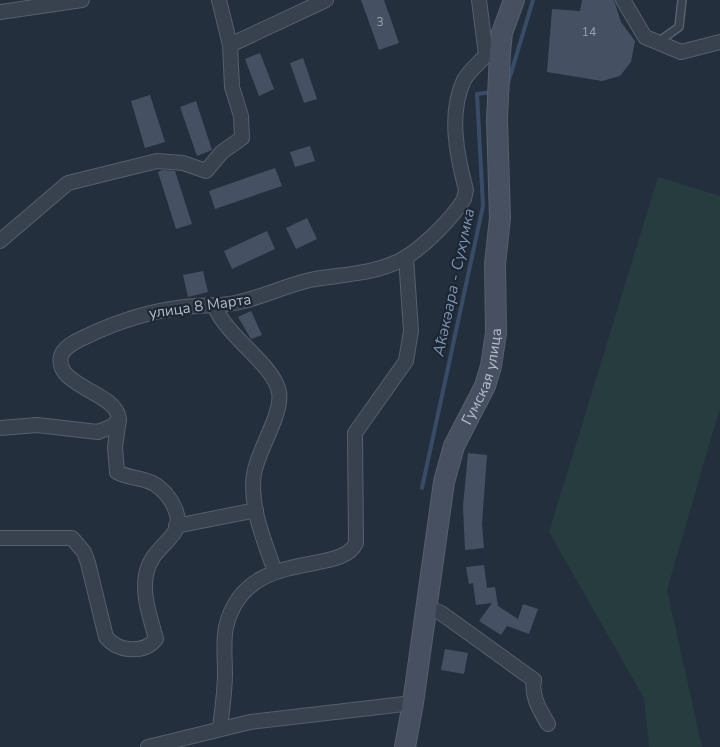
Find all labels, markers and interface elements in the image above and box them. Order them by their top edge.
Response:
house number: 3 [376,14,384,30]
house number: 14 [582,24,596,40]
water label: Аҟәкәара - Сухумка [427,206,480,359]
street label: улица 8 Марта [148,289,252,323]
street label: Гумская улица [457,328,506,428]

